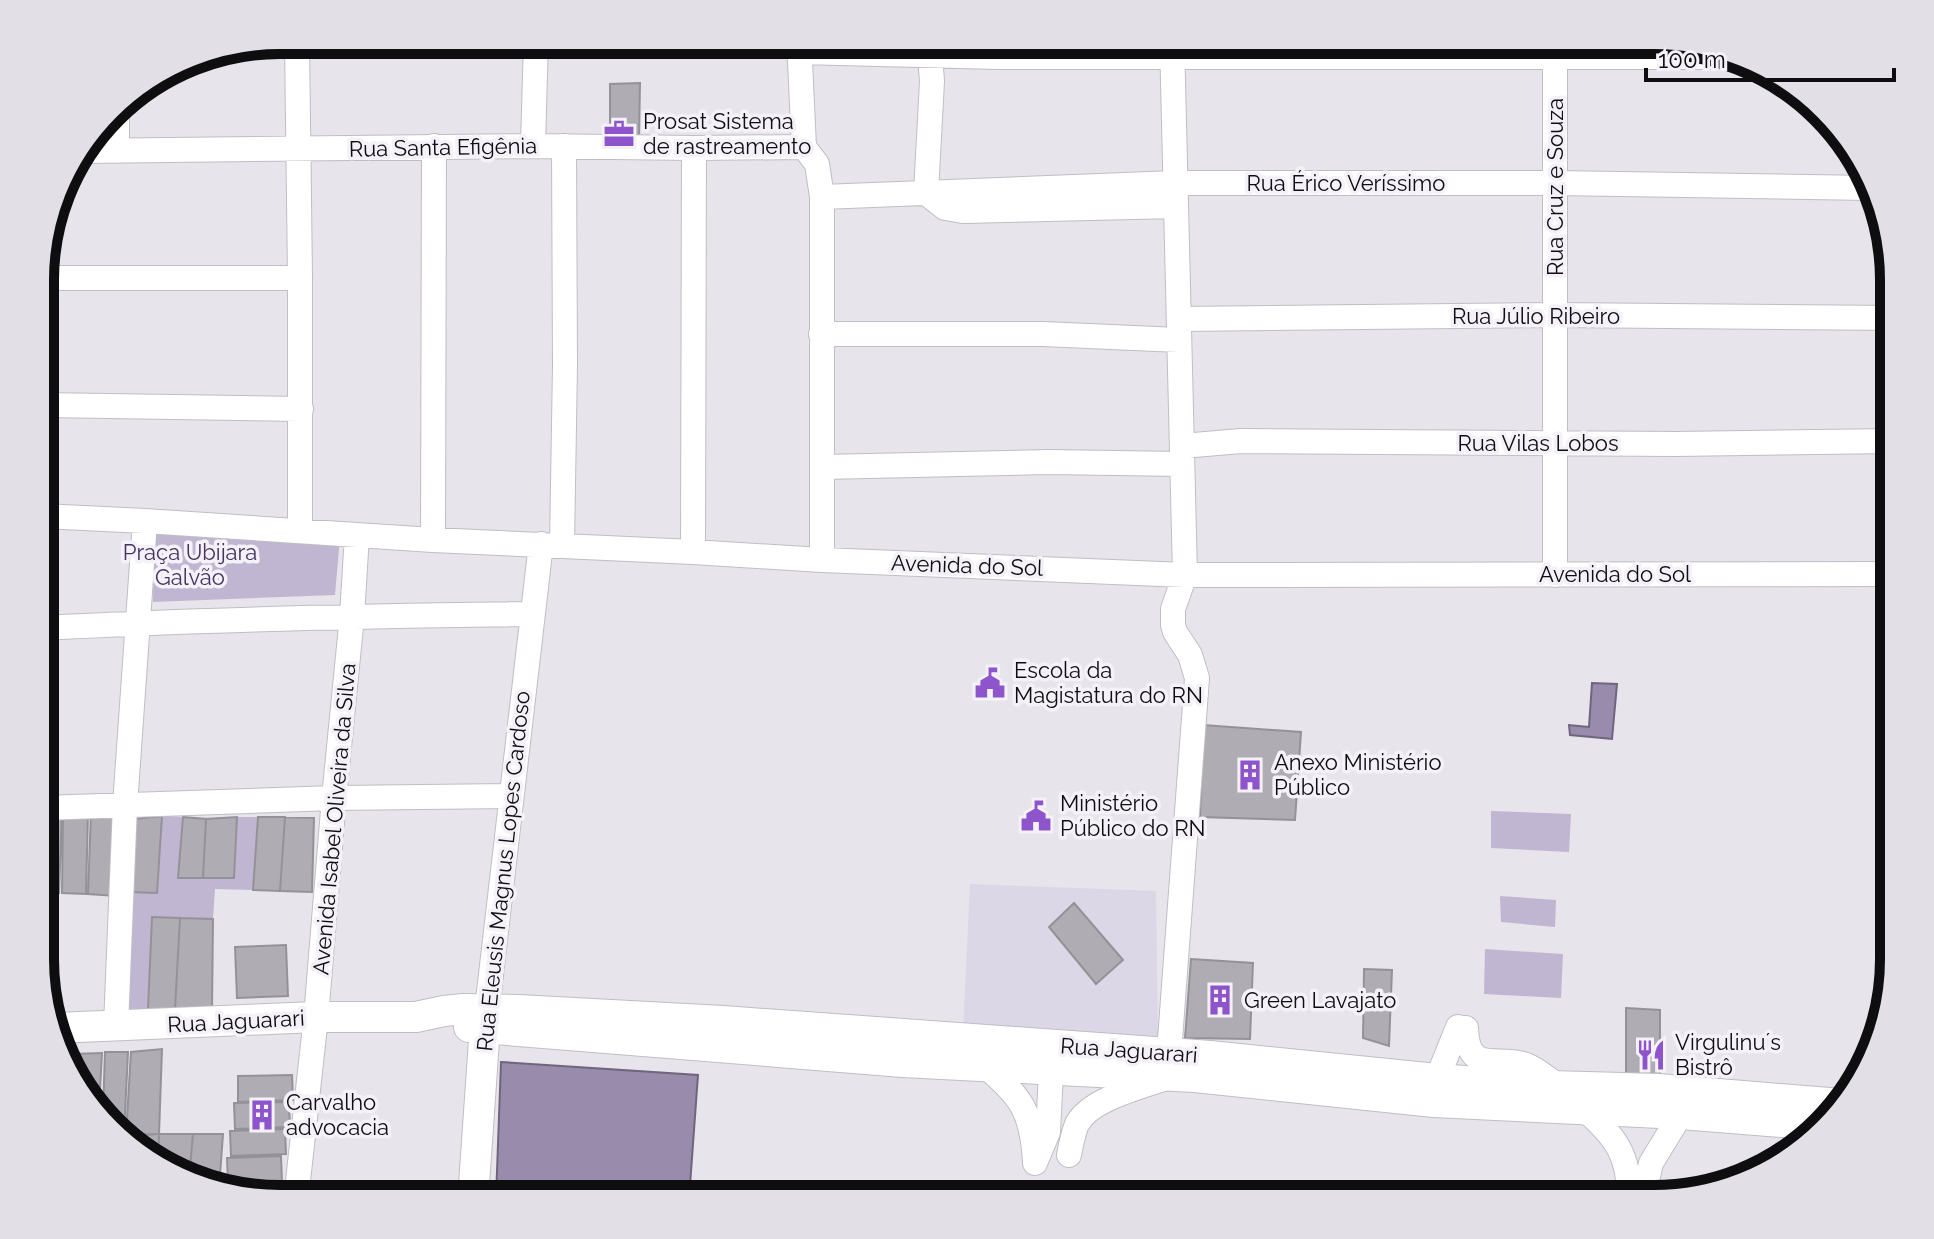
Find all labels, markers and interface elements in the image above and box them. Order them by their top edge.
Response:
scale bar [1646,32,1894,82]
text: 100 m [1658,45,1726,74]
street label: Rua Cruz e Souza [1542,98,1568,276]
place label: Prosat Sistema de rastreamento [643,108,811,159]
office icon: Prosat Sistema de rastreamento [602,117,636,151]
street label: Rua Santa Efigênia [349,132,537,162]
street label: Rua Érico Veríssimo [1247,170,1445,196]
street label: Rua Júlio Ribeiro [1452,303,1620,329]
street label: Rua Vilas Lobos [1457,430,1619,456]
park label: Praça Ubijara Galvão [123,539,257,590]
street label: Avenida do Sol [891,549,1043,581]
street label: Avenida do Sol [1539,561,1691,587]
place label: Escola da Magistatura do RN [1014,657,1203,708]
street label: Avenida Isabel Oliveira da Silva [307,662,361,976]
public building icon: Escola da Magistatura do RN [973,666,1007,700]
street label: Rua Eleusis Magnus Lopes Cardoso [471,690,535,1052]
place label: Anexo Ministério Público [1274,749,1442,800]
building icon: Anexo Ministério Público [1233,758,1267,792]
place label: Ministério Público do RN [1060,790,1206,841]
public building icon: Ministério Público do RN [1019,799,1053,833]
building icon: Green Lavajato [1203,983,1237,1017]
place label: Green Lavajato [1244,987,1396,1013]
street label: Rua Jaguarari [167,1004,305,1038]
place label: Virgulinu´s Bistrô [1675,1029,1781,1080]
street label: Rua Jaguarari [1060,1032,1198,1068]
restaurant icon: Virgulinu´s Bistrô [1634,1038,1668,1072]
place label: Carvalho advocacia [286,1089,389,1140]
building icon: Carvalho advocacia [245,1098,279,1132]

